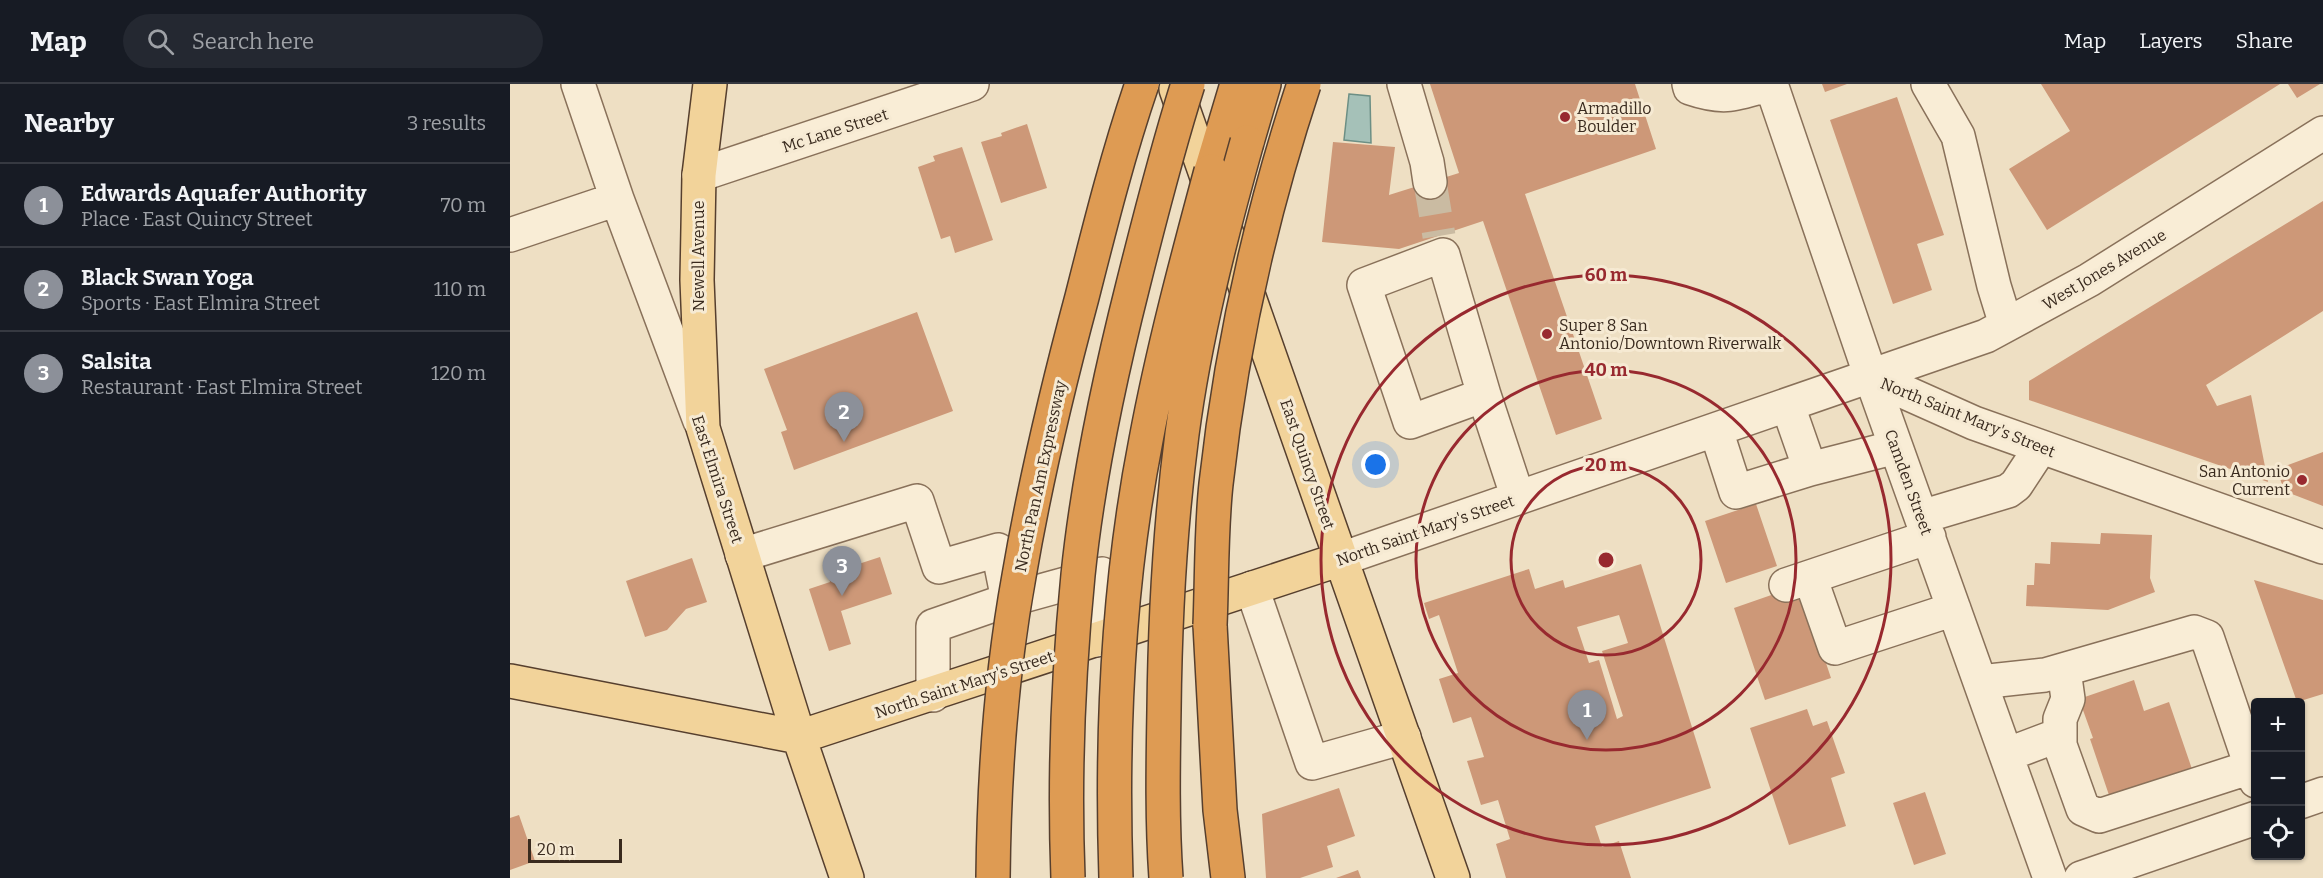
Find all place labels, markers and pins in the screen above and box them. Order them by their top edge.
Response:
place label: Armadillo Boulder [1577,99,1652,136]
marker: Armadillo Boulder [1558,110,1572,124]
place label: Super 8 San Antonio/Downtown Riverwalk [1559,316,1781,353]
marker: Super 8 San Antonio/Downtown Riverwalk [1540,327,1554,341]
pin: 2 [824,392,864,442]
place label: San Antonio Current [2199,462,2290,499]
marker: San Antonio Current [2295,473,2309,487]
pin: 3 [822,546,862,596]
centre of rings [1596,550,1616,570]
pin: 1 [1568,690,1606,740]

